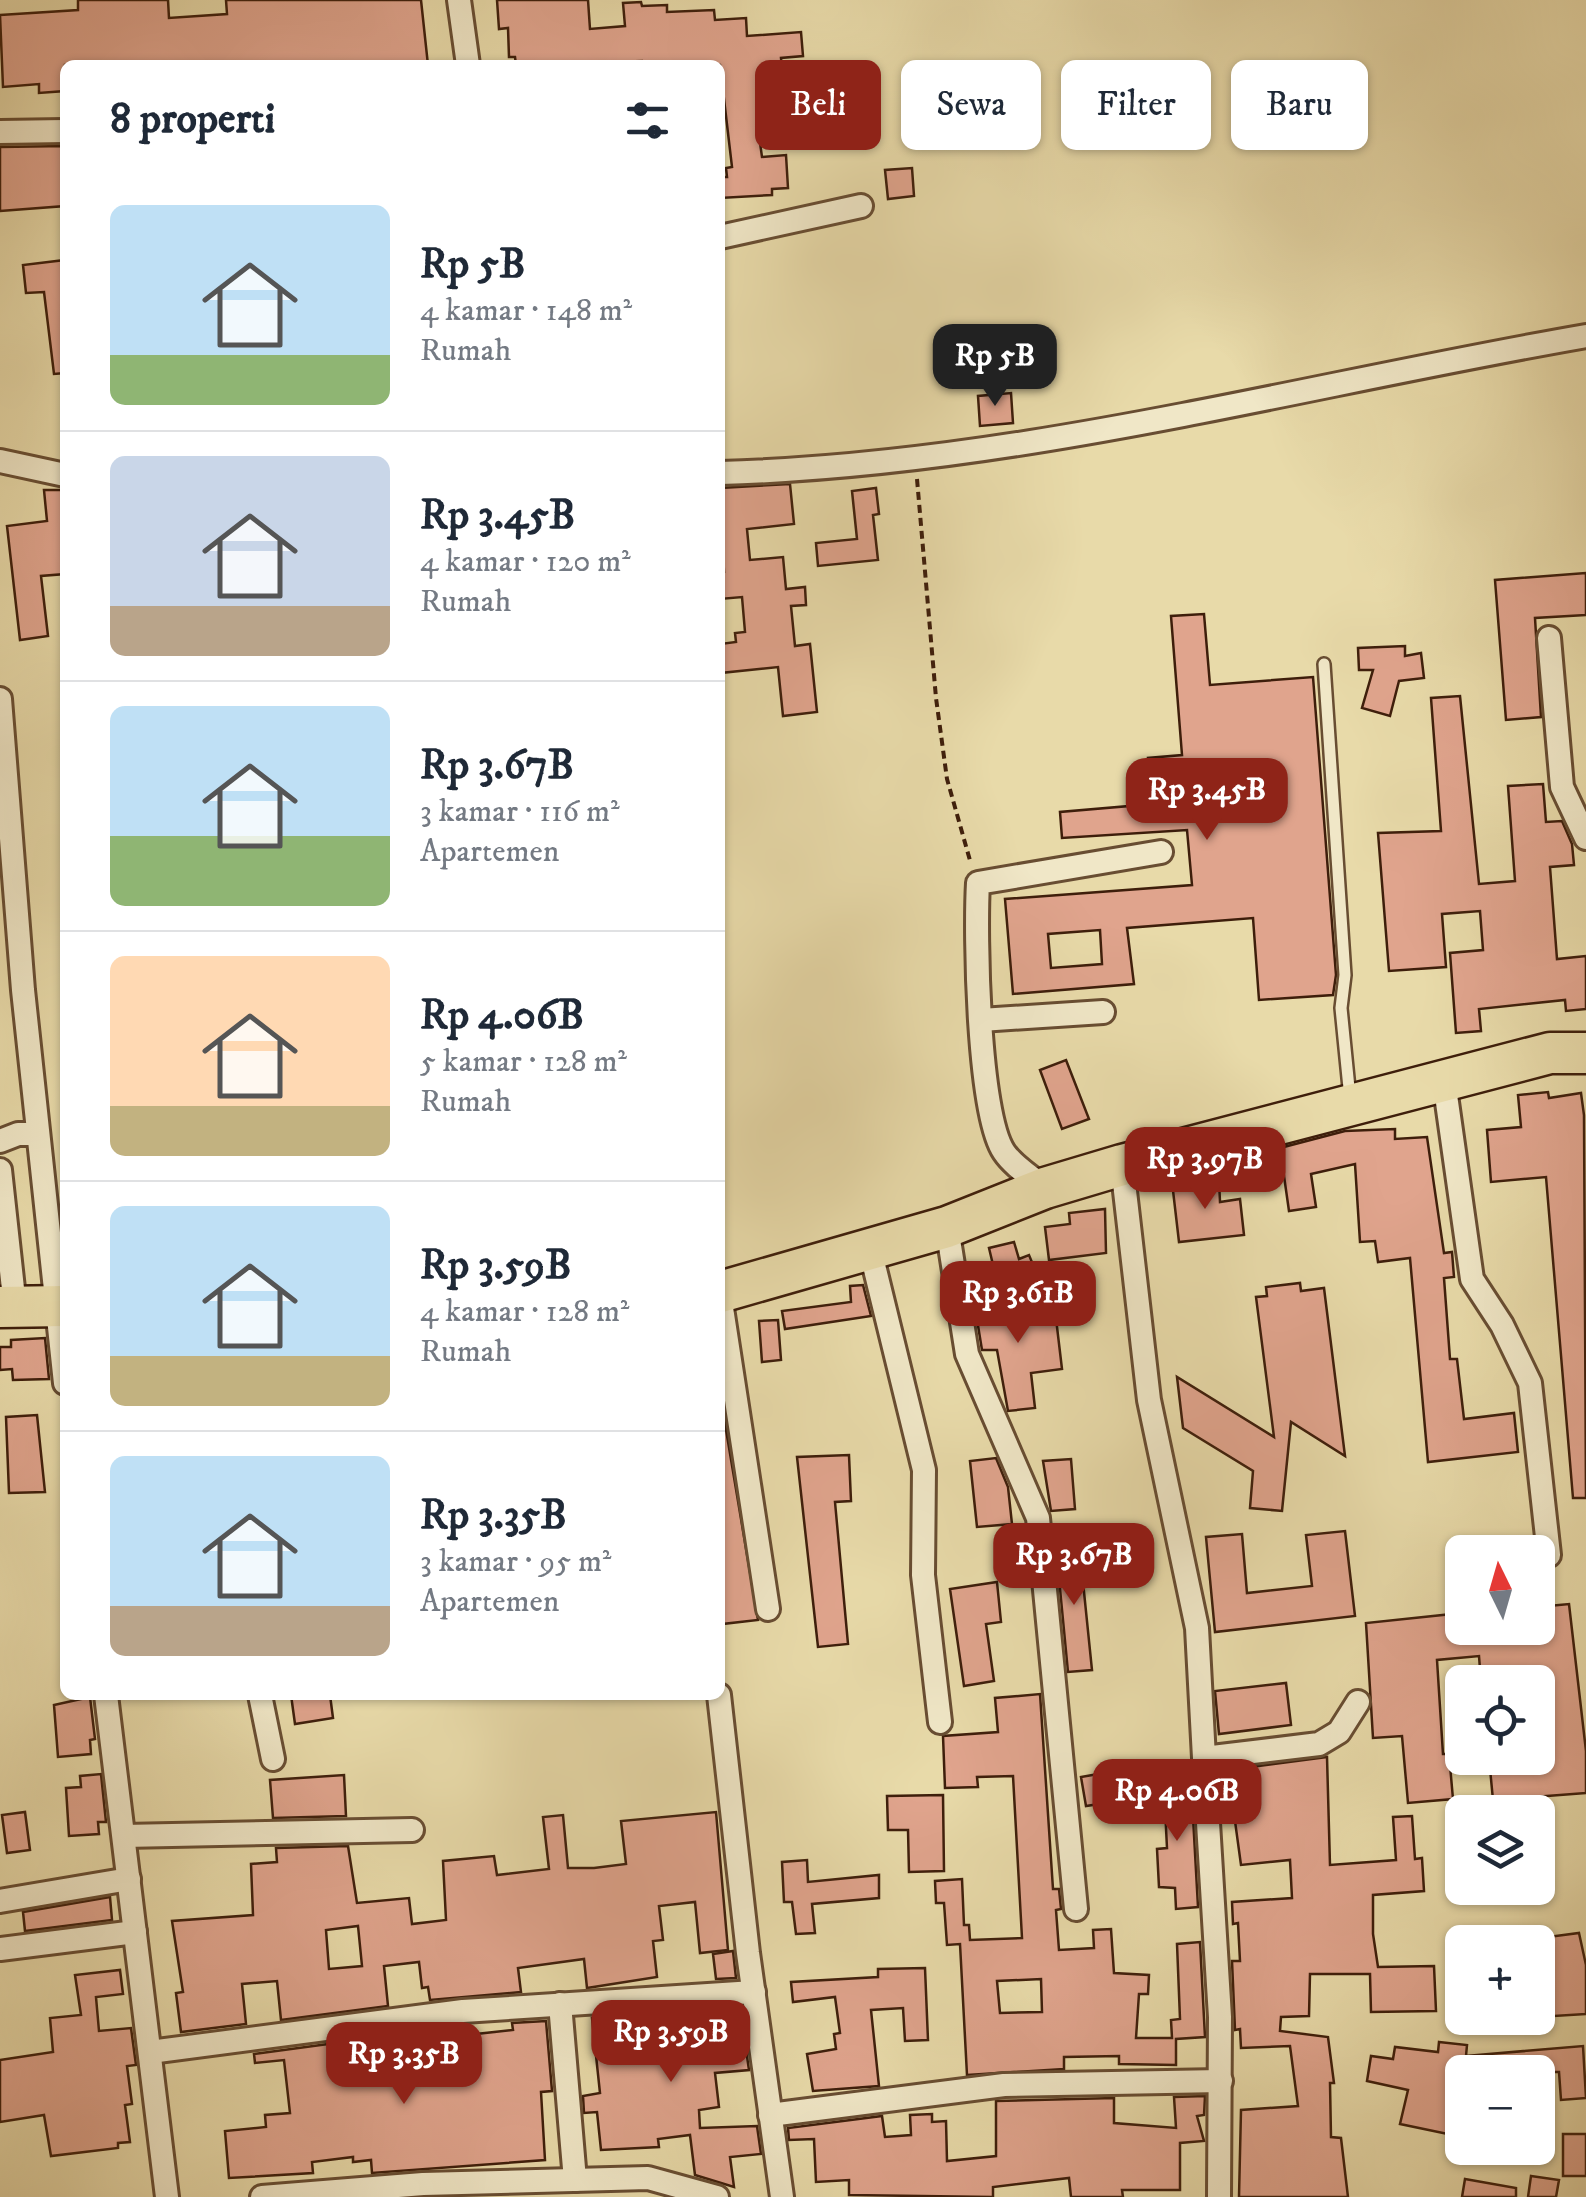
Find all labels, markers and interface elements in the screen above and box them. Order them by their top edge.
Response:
chip: Beli [755,60,881,150]
chip: Sewa [901,60,1041,150]
chip: Filter [1061,60,1211,150]
chip: Baru [1231,60,1368,150]
icon: filters [620,93,675,148]
text: 8 properti [110,94,275,146]
text: Rp 5B [420,239,525,291]
icon: home [190,245,310,365]
text: 4 kamar · 148 m² [420,291,632,331]
pin: Rp 5B [925,324,1065,409]
text: Rumah [420,331,511,371]
text: Rp 5B [955,336,1035,376]
text: Rp 3.45B [420,490,575,542]
icon: home [190,496,310,616]
text: 4 kamar · 120 m² [420,542,631,582]
text: Rumah [420,582,511,622]
text: Rp 3.67B [420,740,574,792]
icon: home [190,746,310,866]
pin: Rp 3.45B [1104,758,1310,843]
text: Rp 3.45B [1148,770,1266,810]
text: 3 kamar · 116 m² [420,792,620,832]
text: Apartemen [420,832,559,872]
text: Rp 4.06B [420,990,584,1042]
icon: home [190,996,310,1116]
text: 5 kamar · 128 m² [420,1042,627,1082]
text: Rumah [420,1082,511,1122]
pin: Rp 3.97B [1102,1127,1308,1212]
text: Rp 3.97B [1147,1139,1263,1179]
text: Rp 3.59B [420,1240,572,1292]
icon: home [190,1246,310,1366]
pin: Rp 3.61B [915,1261,1121,1346]
text: Rp 3.61B [962,1273,1074,1313]
text: 4 kamar · 128 m² [420,1292,629,1332]
text: Rumah [420,1332,511,1372]
text: Rp 3.35B [420,1490,567,1542]
icon: home [190,1496,310,1616]
pin: Rp 3.67B [971,1523,1177,1608]
text: Rp 3.67B [1015,1535,1133,1575]
north arrow [1445,1535,1555,1645]
map controls [1445,1535,1555,2165]
text: 3 kamar · 95 m² [420,1542,611,1582]
text: Apartemen [420,1582,559,1622]
button: locate [1445,1665,1555,1775]
pin: Rp 4.06B [1074,1759,1280,1844]
text: Rp 4.06B [1114,1771,1240,1811]
button: layers [1445,1795,1555,1905]
button: + [1445,1925,1555,2035]
pin: Rp 3.59B [568,2000,774,2085]
text: Rp 3.59B [613,2012,729,2052]
pin: Rp 3.35B [301,2022,507,2107]
text: Rp 3.35B [348,2034,460,2074]
button: − [1445,2055,1555,2165]

